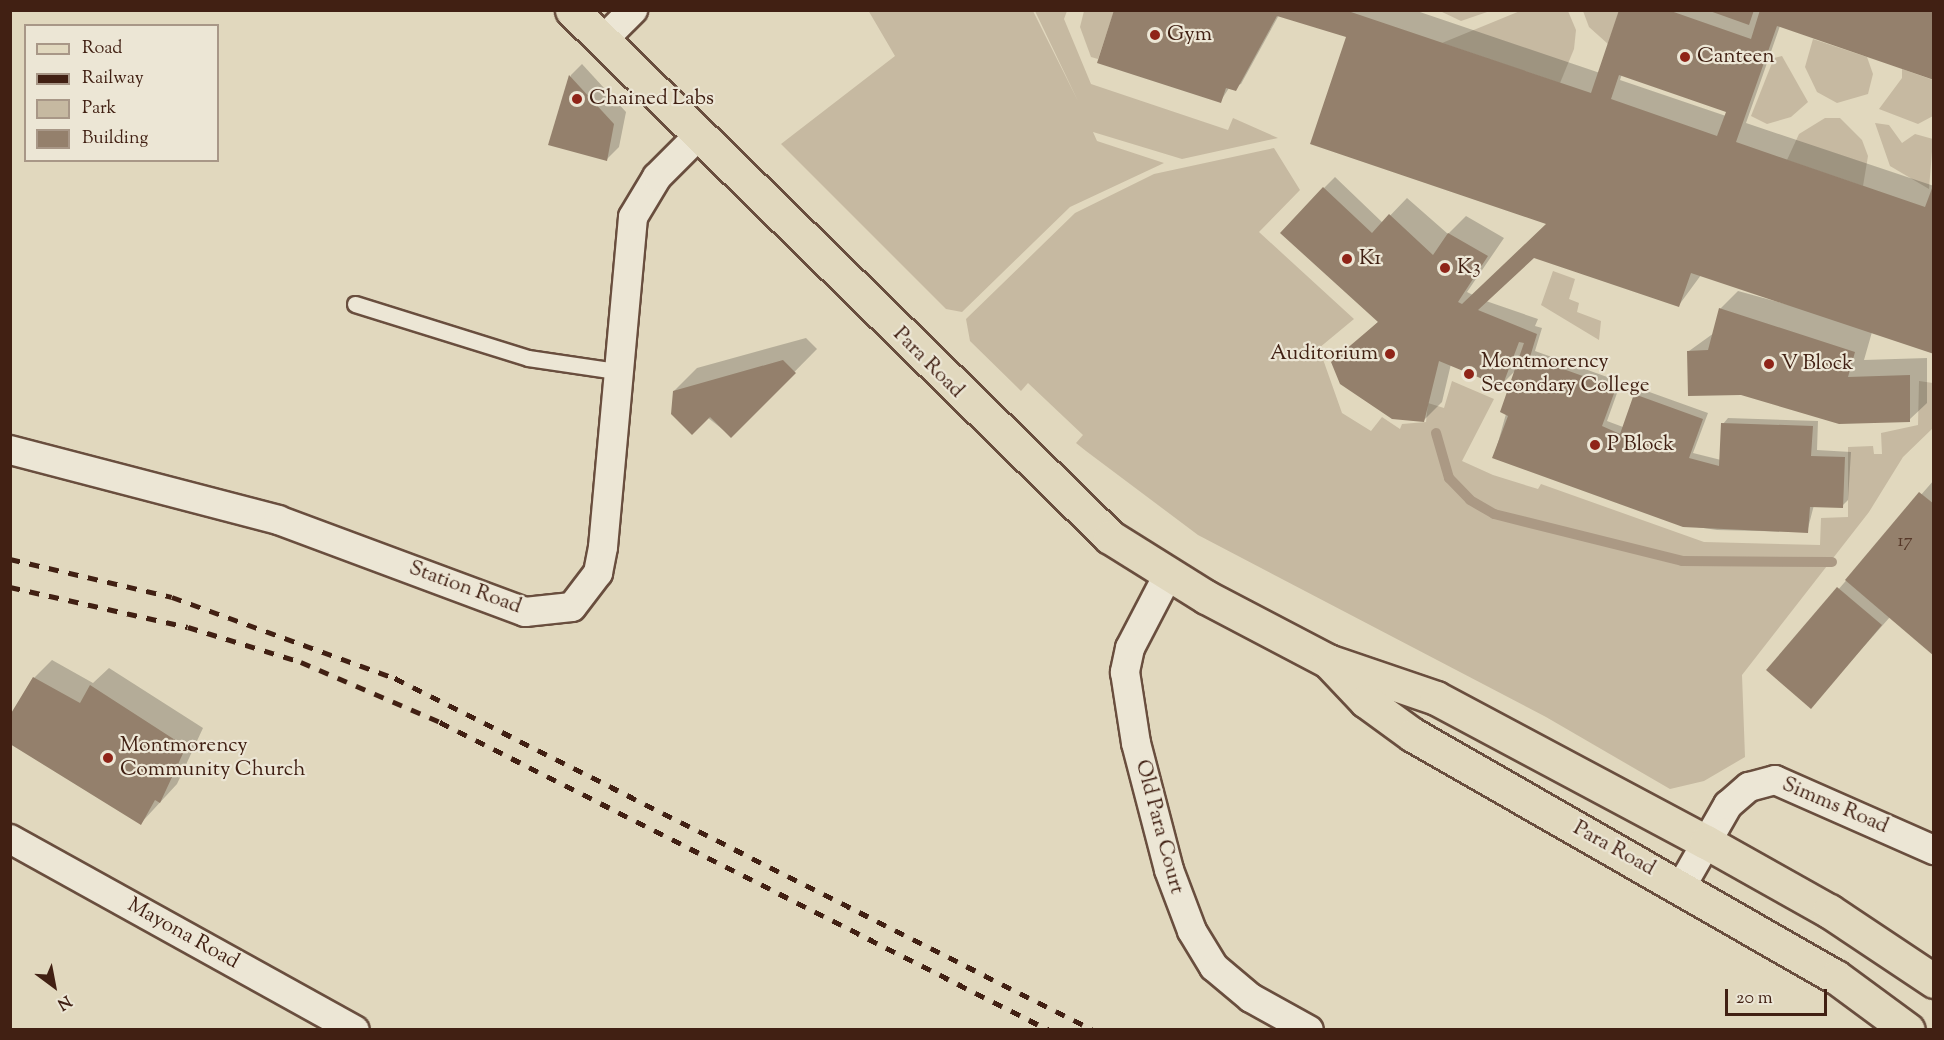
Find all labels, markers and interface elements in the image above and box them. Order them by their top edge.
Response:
place label: Gym [1167,22,1212,48]
legend [24,24,219,162]
marker: Gym [1148,28,1162,42]
text: Road [82,36,122,62]
place label: Canteen [1697,44,1775,70]
marker: Canteen [1678,50,1692,64]
text: Railway [82,66,144,92]
place label: Chained Labs [589,86,714,112]
marker: Chained Labs [570,92,584,106]
text: Park [82,96,116,122]
text: Building [82,126,148,152]
place label: K1 [1359,246,1381,272]
marker: K1 [1340,252,1354,266]
place label: K3 [1457,255,1481,281]
marker: K3 [1438,261,1452,275]
street label: Para Road [887,322,969,404]
place label: Auditorium [1270,341,1378,367]
marker: Auditorium [1383,347,1397,361]
place label: Montmorency Secondary College [1481,349,1649,399]
place label: V Block [1781,351,1854,377]
marker: V Block [1762,357,1776,371]
marker: Montmorency Secondary College [1462,367,1476,381]
place label: P Block [1607,432,1674,458]
marker: P Block [1588,438,1602,452]
house number: 17 [1897,531,1913,553]
street label: Station Road [405,556,525,620]
place label: Montmorency Community Church [120,733,306,783]
marker: Montmorency Community Church [101,751,115,765]
street label: Old Para Court [1129,757,1189,897]
street label: Simms Road [1778,772,1892,840]
street label: Para Road [1568,816,1660,882]
street label: Mayona Road [123,893,243,975]
north arrow [24,956,84,1016]
scale bar [1728,977,1830,1015]
text: 20 m [1736,986,1773,1012]
text: N [52,989,75,1015]

